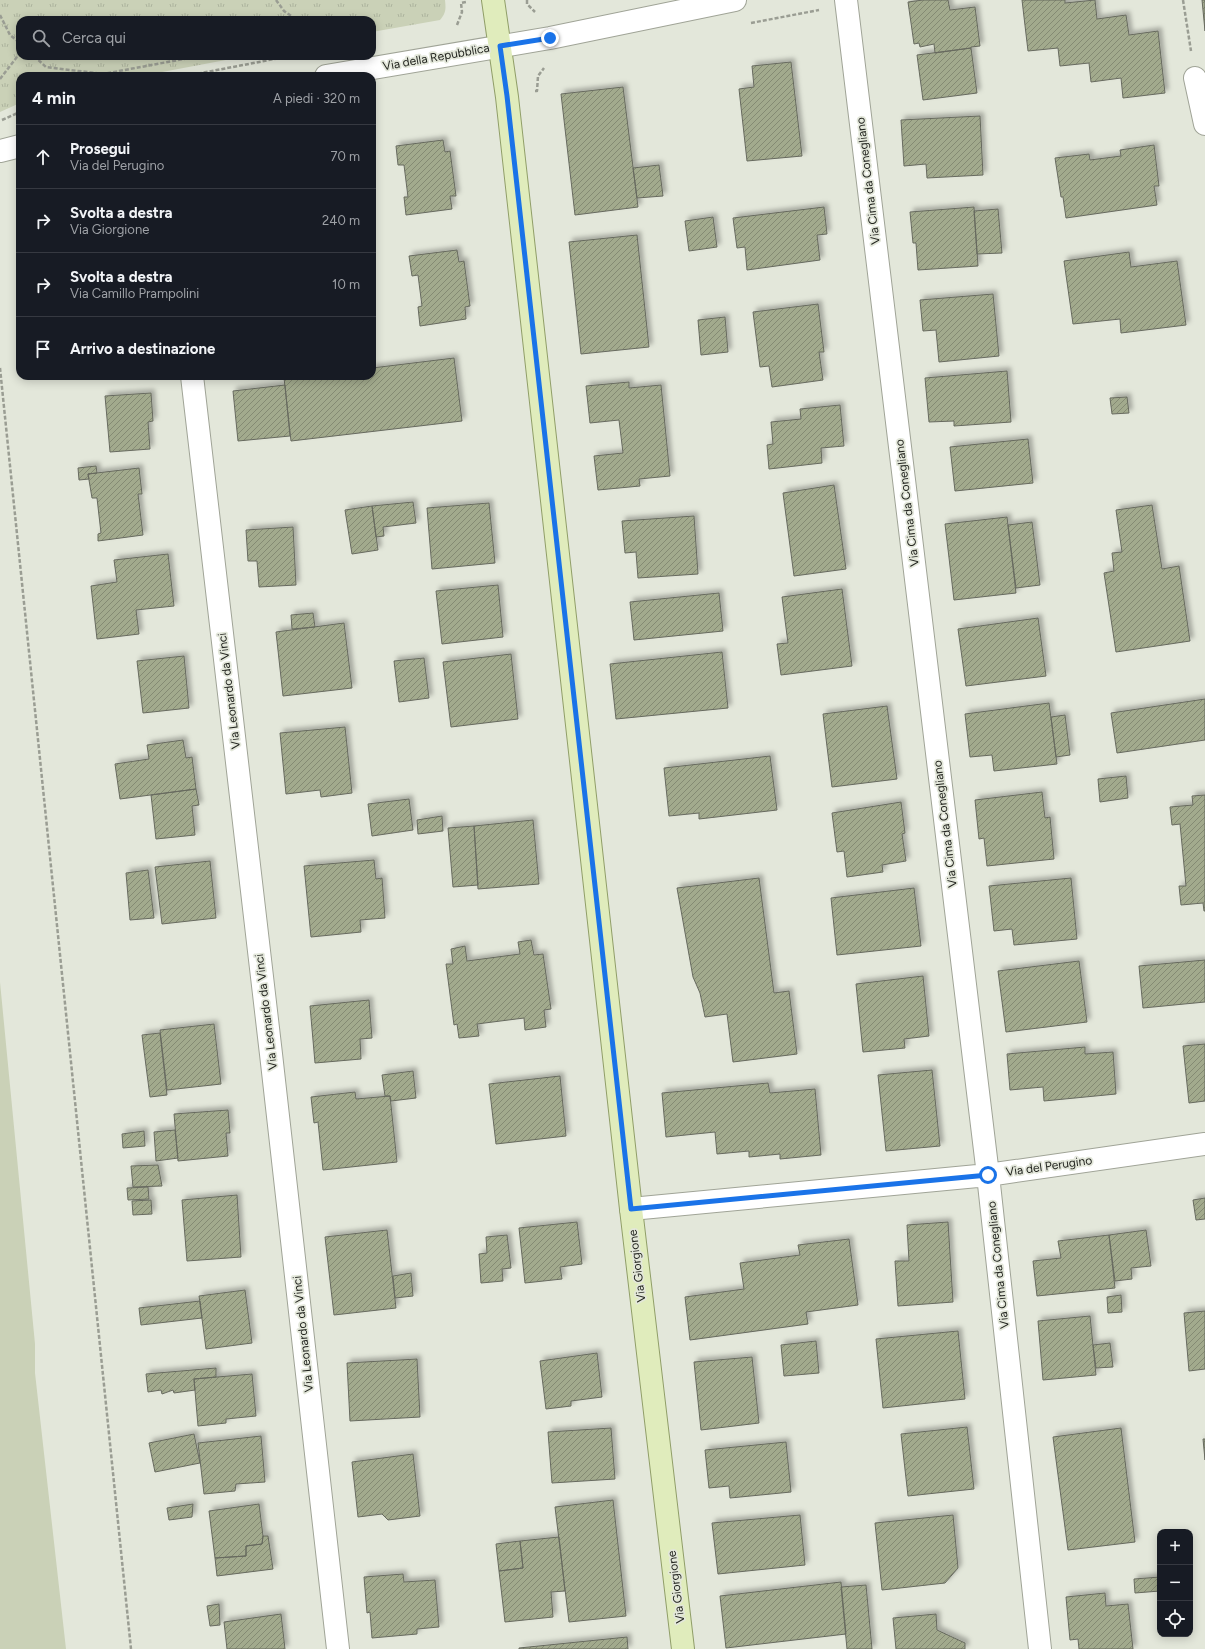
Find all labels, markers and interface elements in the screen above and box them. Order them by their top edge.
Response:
search box [16,16,376,60]
icon: search [30,27,52,49]
text: Cerca qui [62,29,126,47]
route end [541,29,559,47]
street label: Via della Repubblica [382,41,490,73]
text: 4 min [32,88,76,108]
text: A piedi · 320 m [273,91,360,106]
street label: Via Cima da Conegliano [853,117,883,245]
text: Prosegui [70,140,130,158]
icon: ahead [32,146,54,168]
text: 70 m [330,149,360,164]
text: Via del Perugino [70,158,164,173]
text: Svolta a destra [70,204,173,222]
icon: right [32,210,54,232]
text: 240 m [322,213,360,228]
text: Via Giorgione [70,222,149,237]
text: Svolta a destra [70,268,173,286]
icon: right [32,274,54,296]
text: 10 m [332,277,360,292]
text: Via Camillo Prampolini [70,286,199,301]
icon: arrive [32,338,54,360]
text: Arrivo a destinazione [70,340,215,358]
street label: Via Cima da Conegliano [892,439,922,567]
street label: Via Leonardo da Vinci [215,632,243,750]
street label: Via Cima da Conegliano [930,760,960,888]
street label: Via Leonardo da Vinci [252,953,280,1071]
street label: Via del Perugino [1005,1153,1093,1179]
route start [979,1166,997,1184]
street label: Via Cima da Conegliano [984,1201,1012,1329]
street label: Via Giorgione [626,1228,648,1303]
street label: Via Leonardo da Vinci [290,1275,316,1393]
map controls [1157,1529,1193,1637]
button: + [1157,1529,1193,1565]
street label: Via Giorgione [665,1549,687,1624]
button: − [1157,1565,1193,1601]
button: locate [1157,1601,1193,1637]

